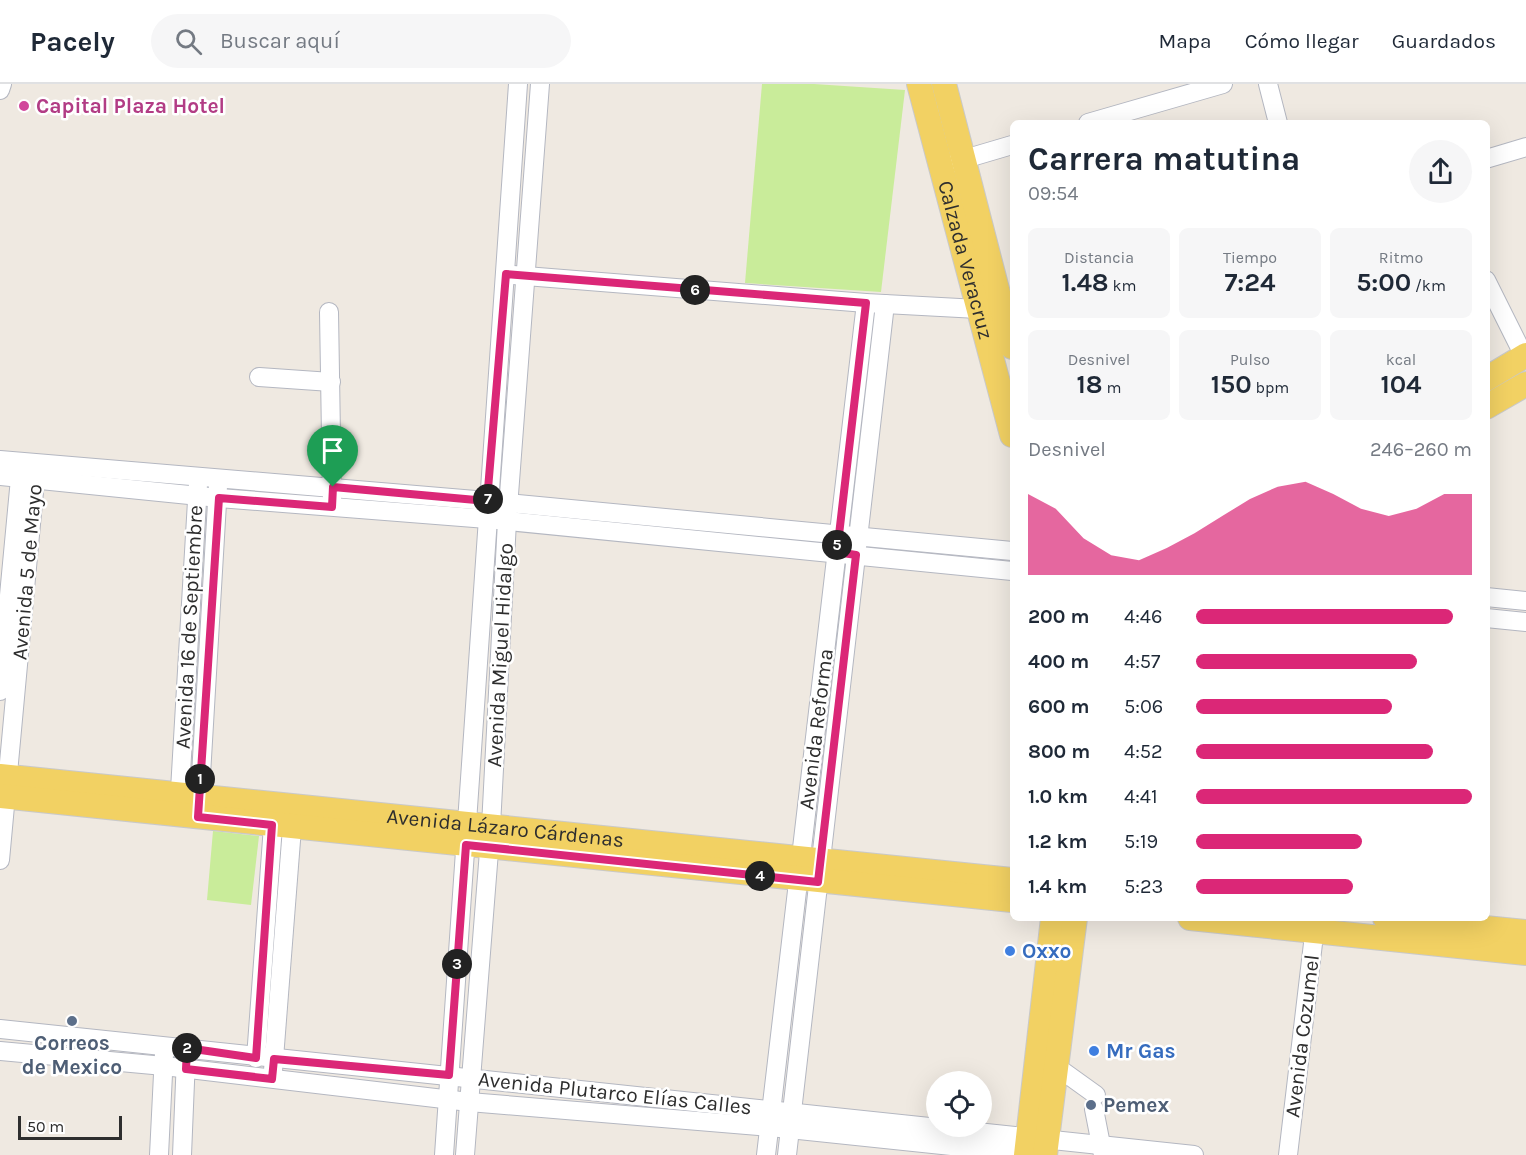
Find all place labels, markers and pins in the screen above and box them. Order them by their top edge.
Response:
place label: Capital Plaza Hotel [36,94,225,118]
marker: Capital Plaza Hotel [17,99,31,113]
pin: 6 [680,275,710,305]
pin [307,425,358,487]
pin: 7 [473,484,503,514]
pin: 5 [822,530,852,560]
pin: 1 [185,764,215,794]
pin: 4 [745,861,775,891]
place label: Oxxo [1022,939,1071,963]
marker: Oxxo [1003,944,1017,958]
pin: 3 [442,949,472,979]
marker: Correos de Mexico [65,1014,79,1028]
place label: Correos de Mexico [22,1031,122,1079]
pin: 2 [172,1033,202,1063]
place label: Mr Gas [1106,1039,1176,1063]
marker: Mr Gas [1087,1044,1101,1058]
place label: Pemex [1103,1093,1169,1117]
marker: Pemex [1084,1098,1098,1112]

